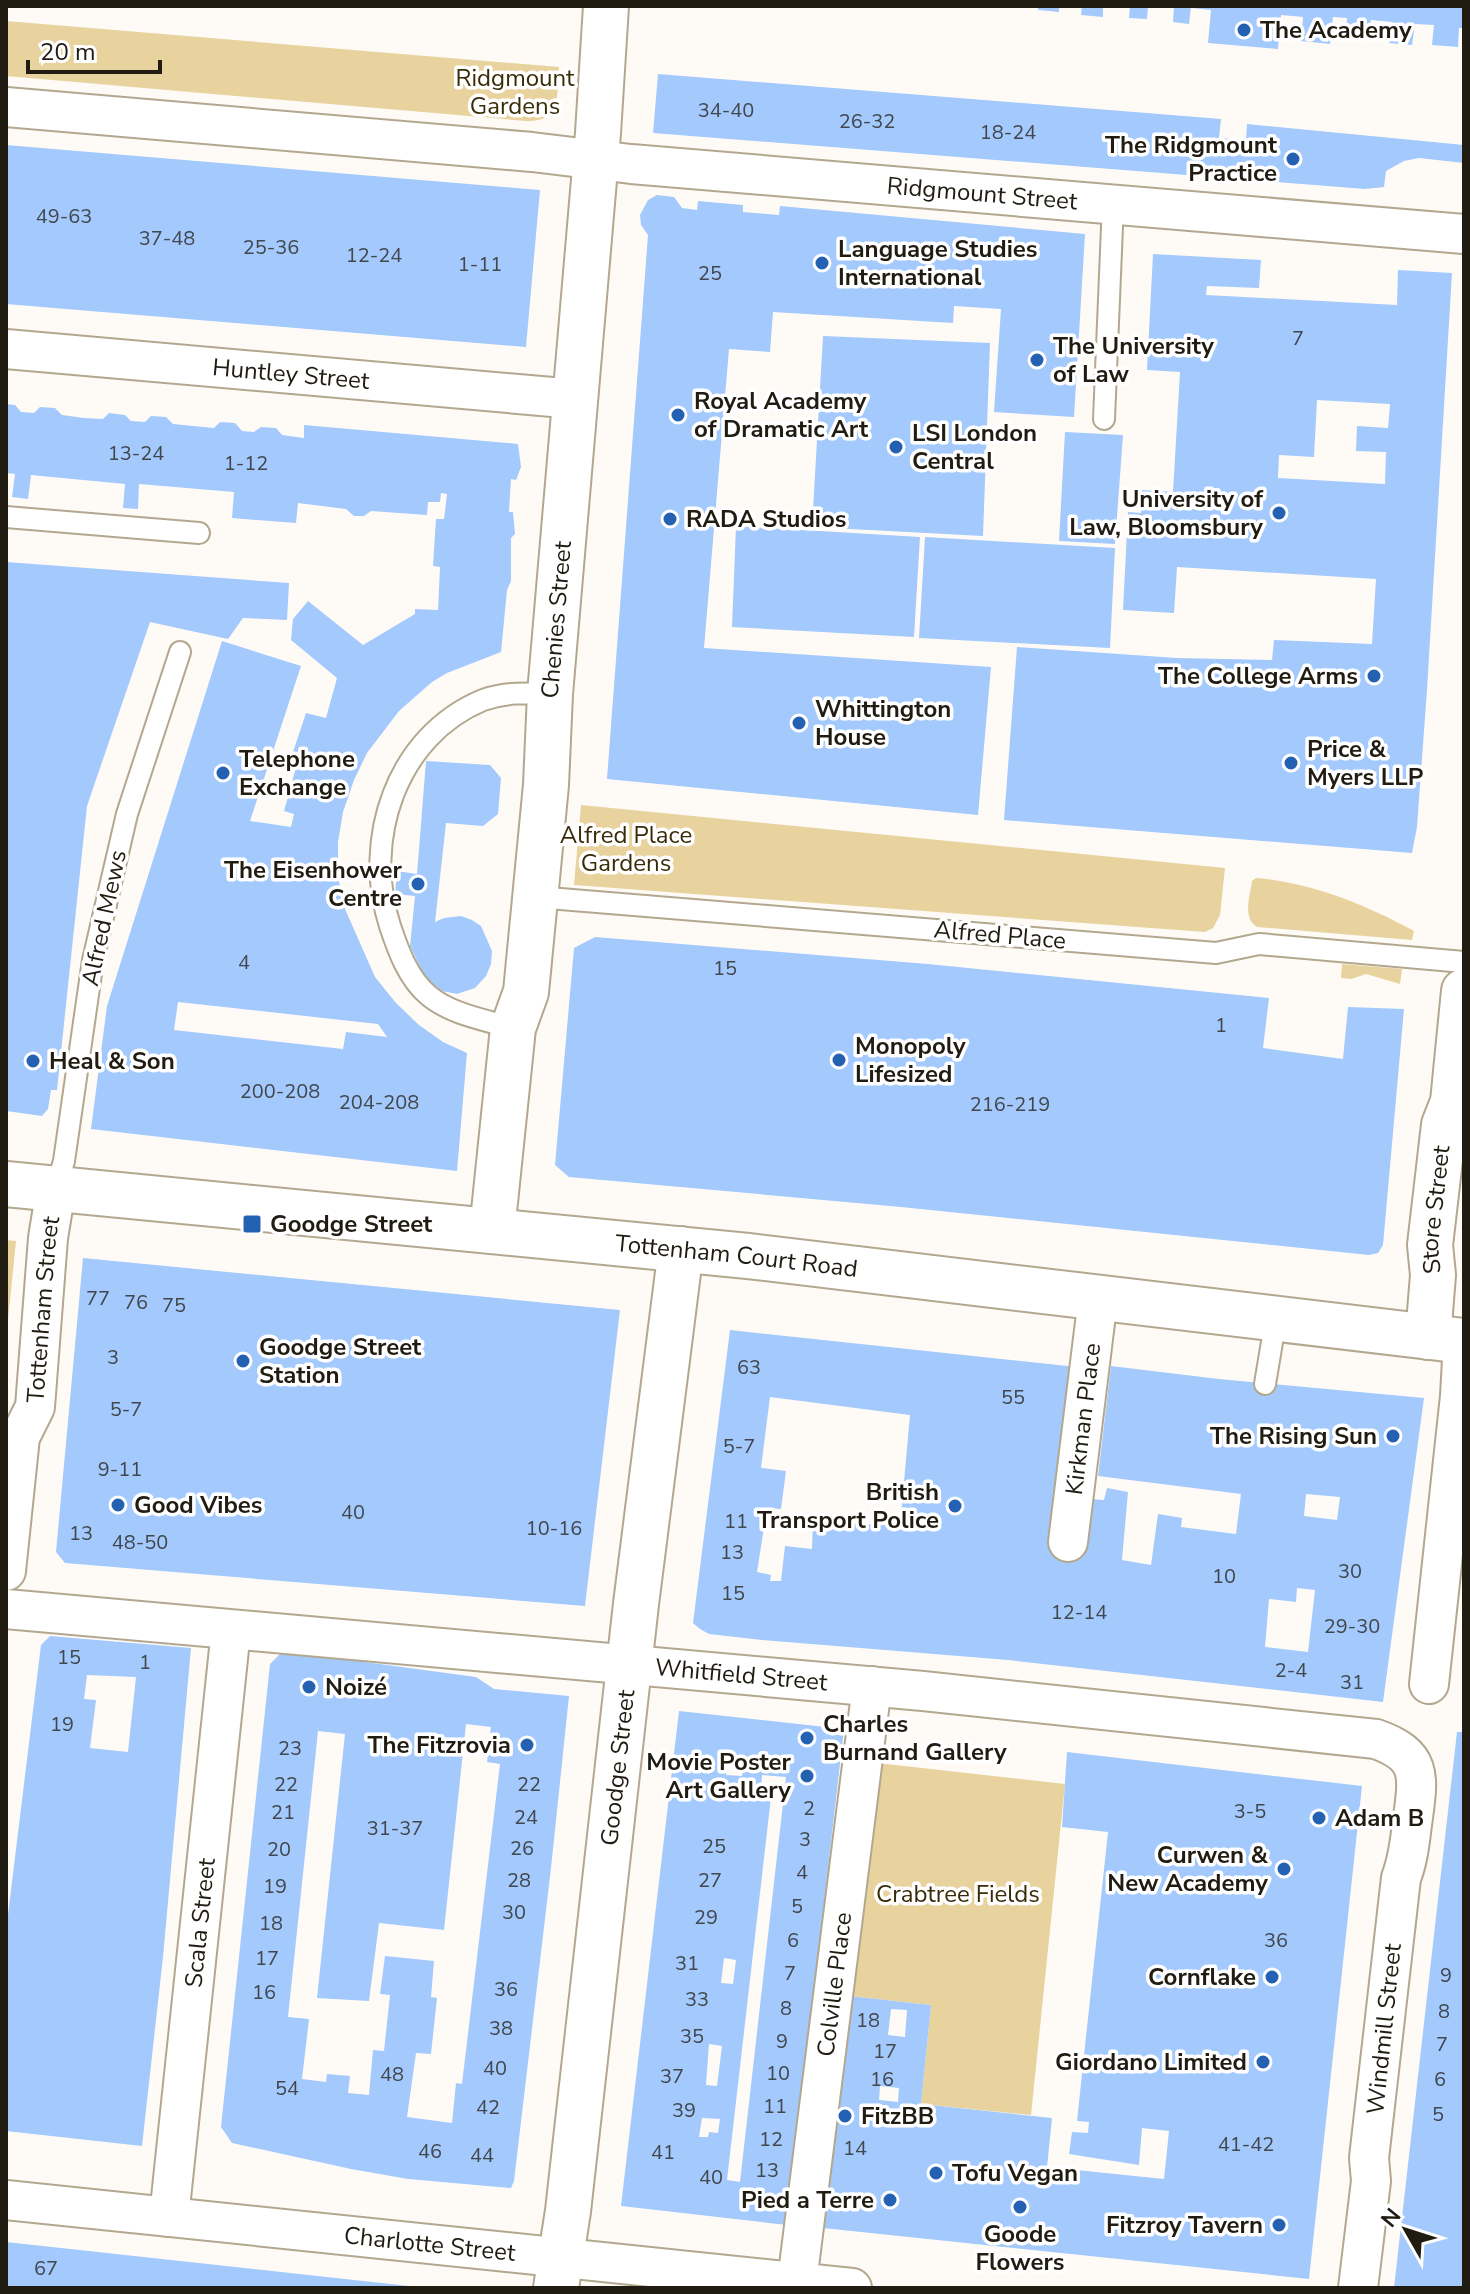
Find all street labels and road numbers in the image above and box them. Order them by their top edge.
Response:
street label: Ridgmount Street [886,170,1079,217]
street label: Huntley Street [211,351,371,397]
street label: Chenies Street [534,539,579,700]
street label: Alfred Mews [74,847,134,989]
street label: Alfred Place [933,913,1067,957]
street label: Store Street [1413,1143,1458,1275]
street label: Tottenham Street [19,1213,67,1404]
street label: Tottenham Court Road [614,1227,859,1285]
street label: Kirkman Place [1058,1341,1108,1497]
street label: Whitfield Street [653,1651,829,1698]
street label: Goodge Street [593,1687,642,1847]
street label: Scala Street [177,1856,223,1989]
street label: Colville Place [810,1910,859,2058]
street label: Windmill Street [1359,1941,1409,2116]
street label: Charlotte Street [342,2219,518,2269]

